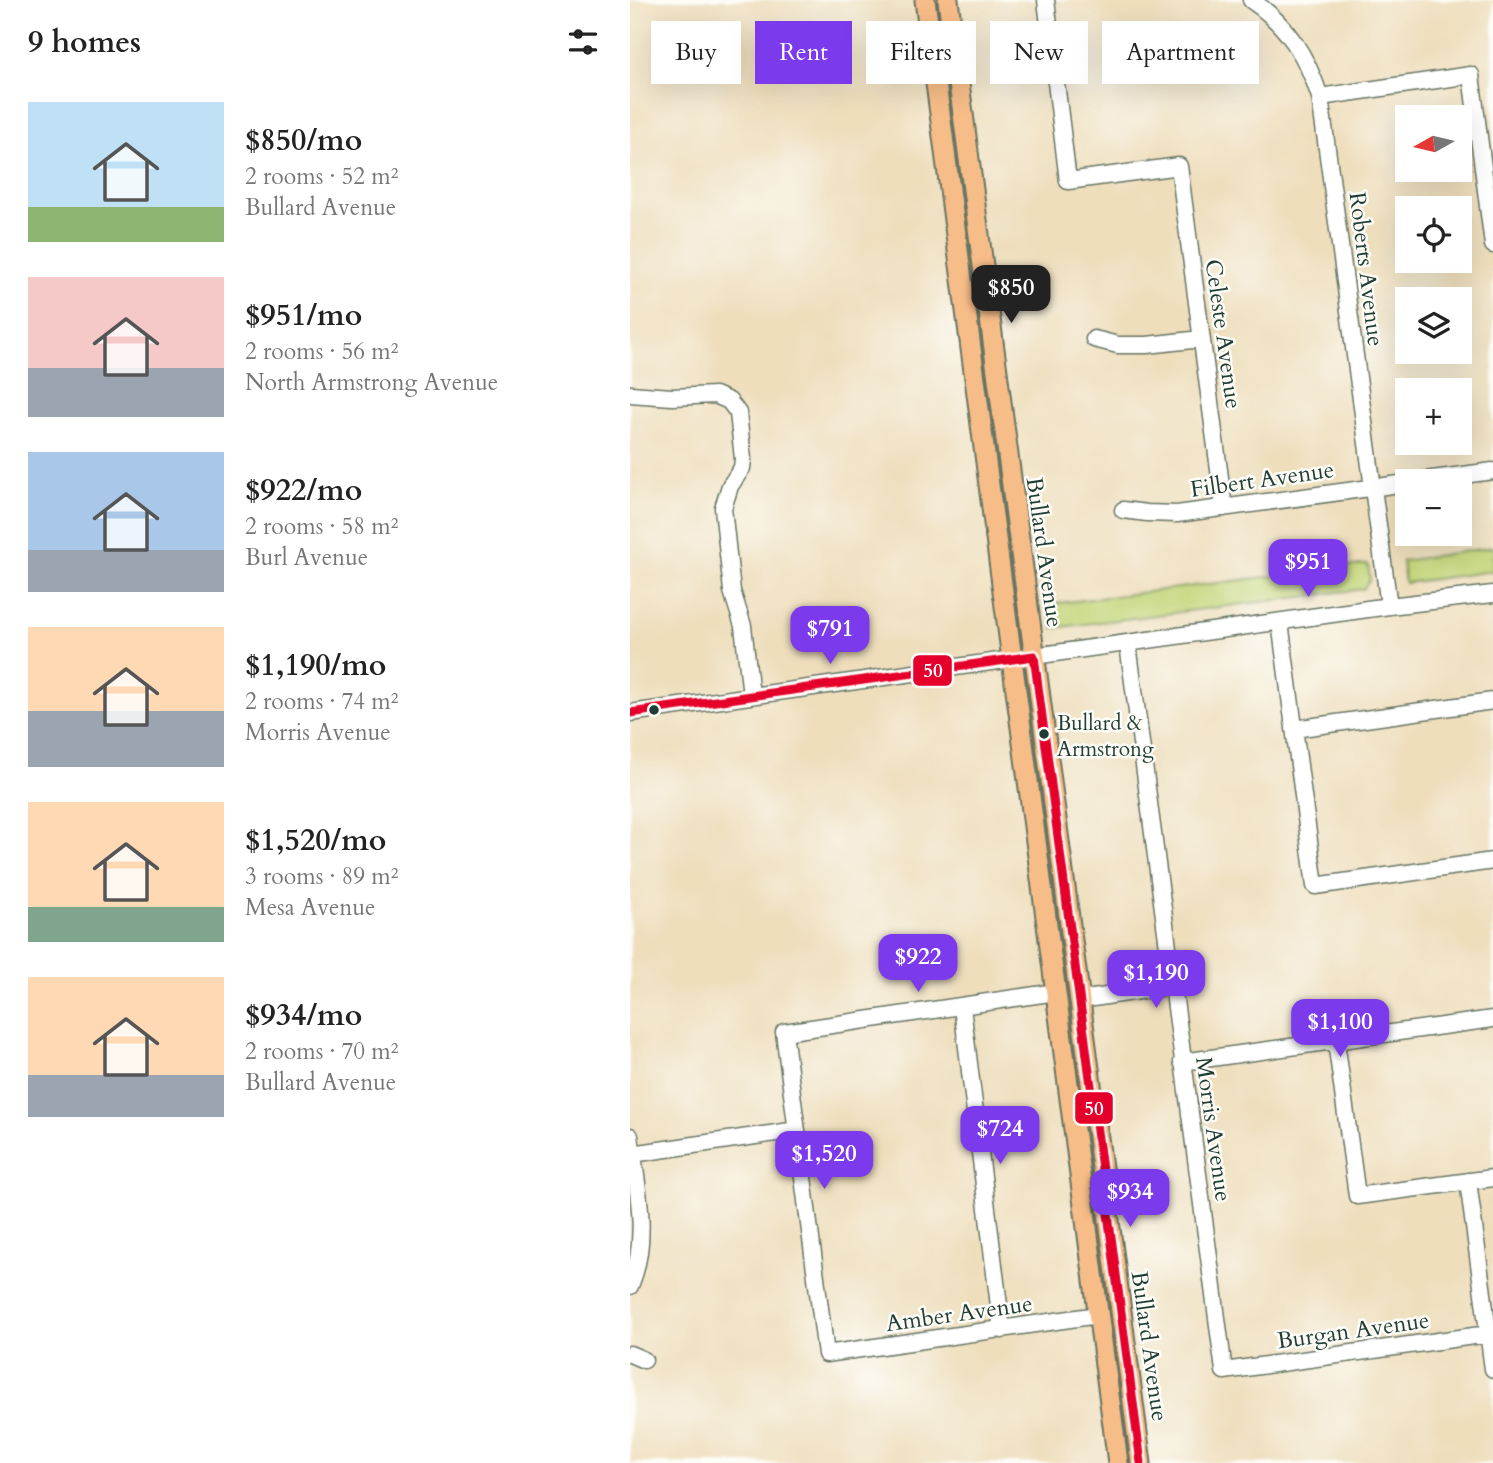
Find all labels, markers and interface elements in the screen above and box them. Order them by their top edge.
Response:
chip: Buy [651,21,741,84]
chip: Rent [755,21,852,84]
chip: Filters [866,21,976,84]
chip: New [990,21,1088,84]
chip: Apartment [1102,21,1259,84]
text: 9 homes [28,22,141,63]
icon: filters [564,23,602,61]
north arrow [1395,105,1472,182]
map controls [1395,105,1472,546]
text: $850/mo [245,120,362,161]
icon: home [84,130,168,214]
text: 2 rooms · 52 m² [245,161,398,192]
street label: Roberts Avenue [1342,190,1391,348]
text: Bullard Avenue [245,192,396,223]
button: locate [1395,196,1472,273]
street label: Celeste Avenue [1198,257,1249,411]
pin: $850 [970,266,1052,325]
text: $850 [987,272,1035,303]
button: layers [1395,287,1472,364]
text: $951/mo [245,295,362,336]
icon: home [84,305,168,389]
text: 2 rooms · 56 m² [245,336,398,367]
text: North Armstrong Avenue [245,367,498,398]
button: + [1395,378,1472,455]
street label: Filbert Avenue [1188,454,1336,505]
button: − [1395,469,1472,546]
text: $922/mo [245,470,362,511]
street label: Bullard Avenue [1019,475,1070,629]
icon: home [84,480,168,564]
text: 2 rooms · 58 m² [245,511,398,542]
pin: $951 [1267,540,1349,599]
text: Burl Avenue [245,542,368,573]
text: $951 [1284,546,1332,577]
pin: $791 [789,606,871,666]
text: $791 [806,613,854,644]
text: $1,190/mo [245,645,386,686]
line badge: 50 [912,654,953,687]
icon: home [84,655,168,739]
text: 50 [923,658,943,684]
text: 2 rooms · 74 m² [245,686,398,717]
unlabelled marker [647,703,661,717]
place label: Bullard & Armstrong [1057,709,1154,764]
text: Morris Avenue [245,717,391,748]
marker: Bullard & Armstrong [1037,727,1051,741]
text: $1,520/mo [245,820,386,861]
icon: home [84,830,168,914]
text: 3 rooms · 89 m² [245,861,398,892]
text: Mesa Avenue [245,892,376,923]
pin: $922 [877,934,959,994]
text: $922 [894,941,942,972]
pin: $1,190 [1099,950,1213,1010]
text: $1,190 [1123,957,1189,988]
text: $934/mo [245,995,362,1036]
pin: $1,100 [1283,1000,1397,1059]
icon: home [84,1005,168,1089]
text: $1,100 [1307,1006,1373,1037]
text: 2 rooms · 70 m² [245,1036,398,1067]
street label: Morris Avenue [1188,1055,1239,1203]
text: Bullard Avenue [245,1067,396,1098]
line badge: 50 [1074,1091,1114,1125]
text: 50 [1084,1096,1104,1122]
pin: $724 [959,1106,1041,1166]
text: $724 [976,1113,1024,1144]
pin: $1,520 [767,1132,881,1191]
text: $1,520 [791,1138,857,1169]
pin: $934 [1089,1170,1171,1229]
text: $934 [1106,1176,1154,1207]
street label: Bullard Avenue [1124,1269,1175,1423]
street label: Amber Avenue [884,1288,1034,1339]
street label: Burgan Avenue [1275,1304,1431,1357]

